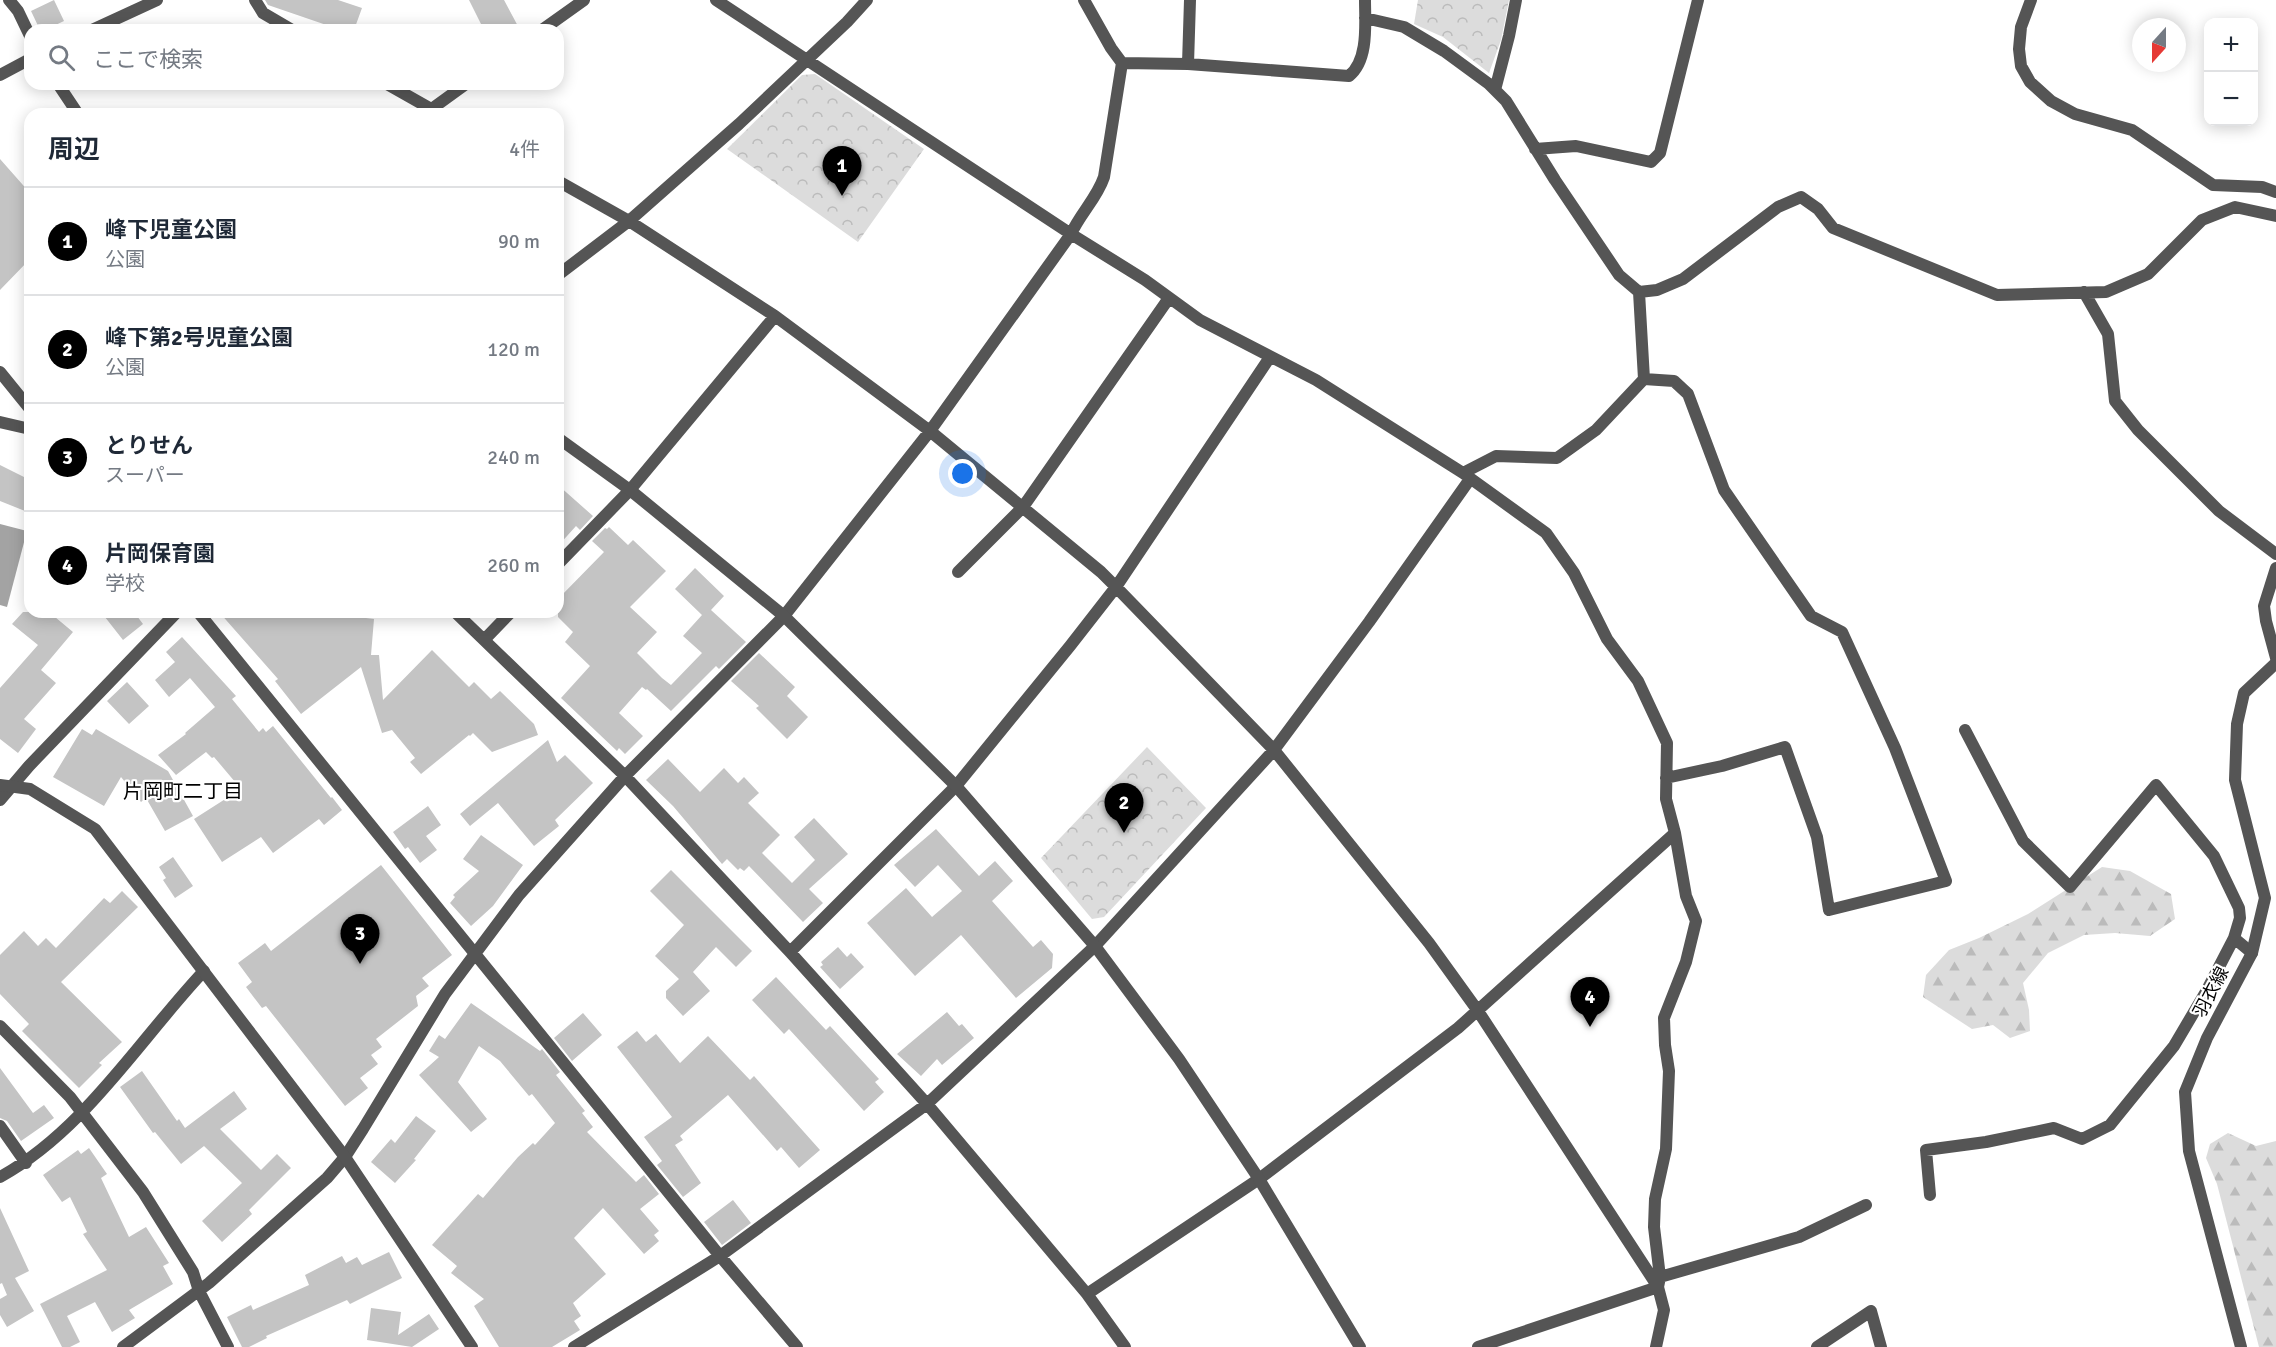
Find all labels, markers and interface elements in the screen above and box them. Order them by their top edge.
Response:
north arrow [2132,18,2186,72]
map controls [2204,18,2258,126]
button: + [2204,18,2258,72]
search box [24,24,564,90]
icon: search [45,41,78,74]
text: ここで検索 [93,46,203,73]
button: − [2204,72,2258,126]
text: 周辺 [48,134,100,166]
text: 4件 [509,137,540,162]
pin: 1 [822,146,862,196]
text: 峰下児童公園 [105,216,237,243]
text: 1 [62,229,73,254]
text: 90 m [498,229,540,254]
text: 公園 [105,247,145,272]
text: 峰下第2号児童公園 [105,324,293,351]
text: 2 [62,337,73,362]
text: 120 m [487,337,540,362]
text: 公園 [105,355,145,380]
text: とりせん [105,432,193,459]
text: 3 [62,445,73,470]
text: 240 m [487,445,540,470]
your location [948,459,977,488]
text: スーパー [105,463,185,488]
text: 片岡保育園 [105,540,215,567]
text: 4 [62,553,73,578]
text: 260 m [487,553,540,578]
text: 学校 [105,571,145,596]
district label: 片岡町二丁目 [123,779,243,804]
pin: 2 [1104,784,1144,833]
pin: 3 [340,914,380,964]
street label: 羽衣線 [2189,963,2233,1021]
pin: 4 [1570,978,1610,1027]

